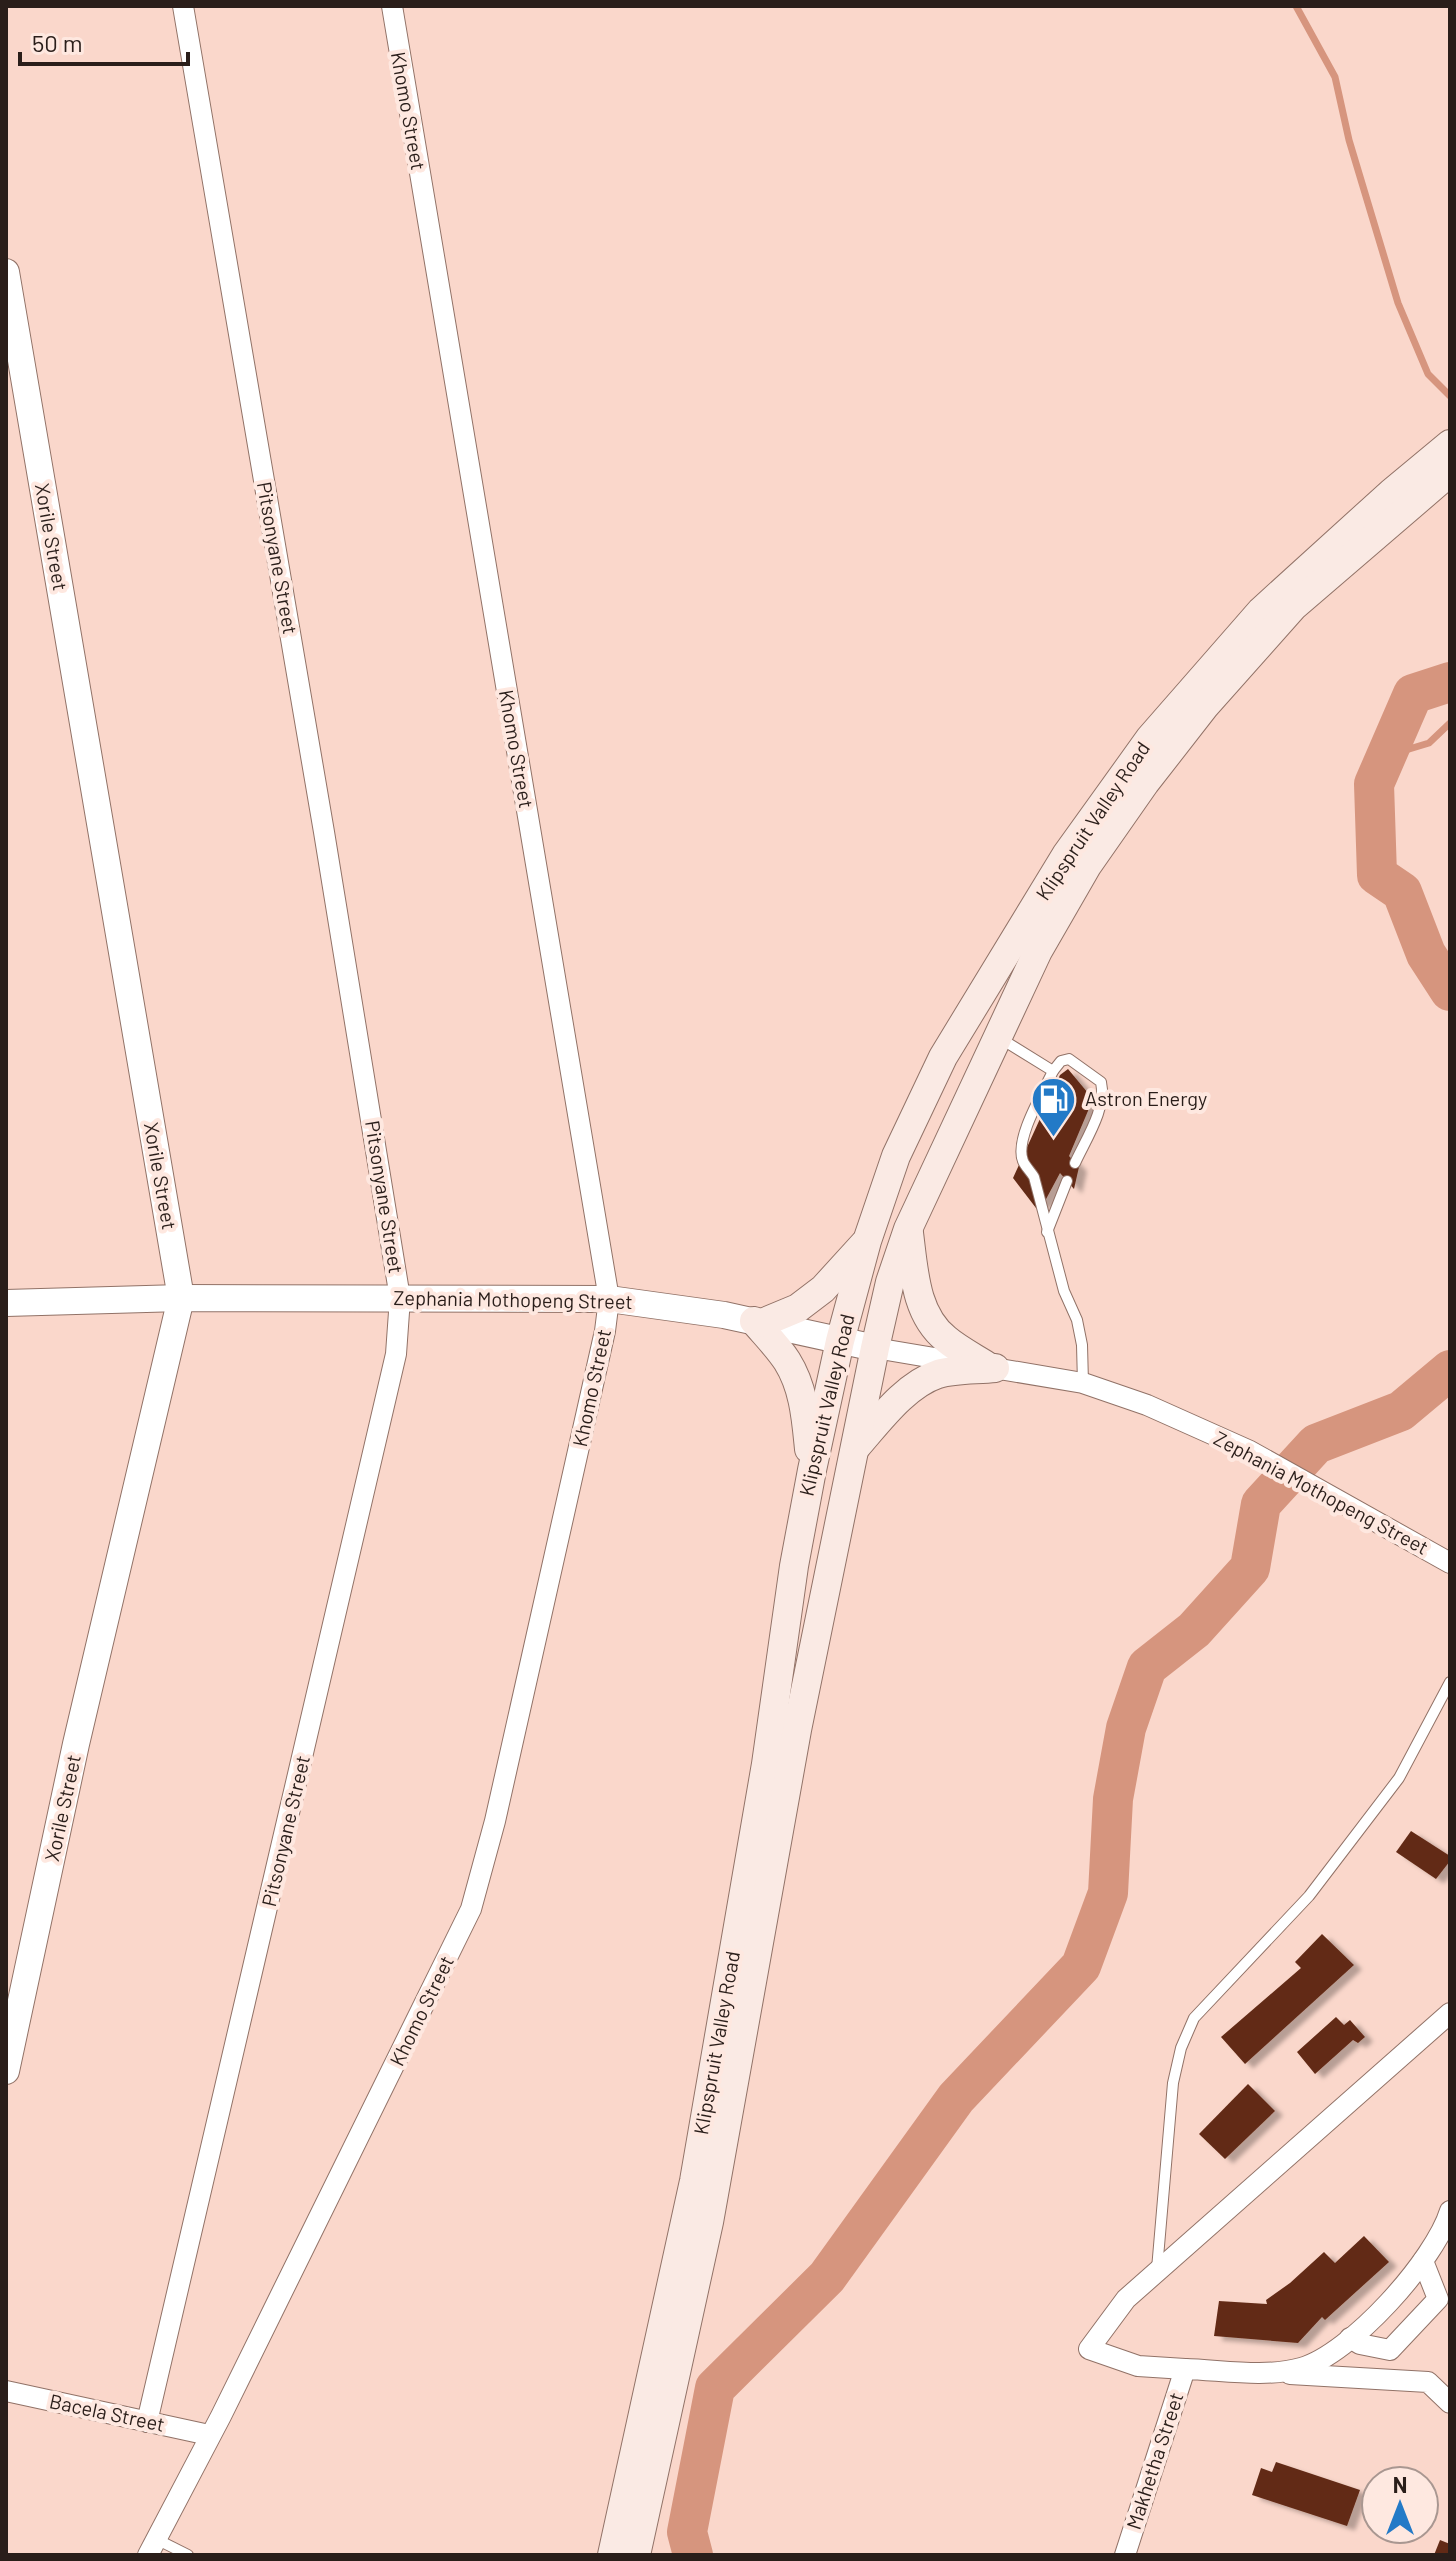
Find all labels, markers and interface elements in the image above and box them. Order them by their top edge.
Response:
scale bar [20,16,188,66]
text: 50 m [32,28,83,57]
street label: Khomo Street [387,50,431,172]
street label: Pitsonyane Street [253,480,303,636]
street label: Xorile Street [31,481,73,592]
street label: Khomo Street [495,688,539,810]
street label: Klipspruit Valley Road [1030,737,1154,904]
fuel station icon: Astron Energy [1030,1075,1078,1138]
place label: Astron Energy [1085,1086,1207,1110]
street label: Pitsonyane Street [361,1119,409,1275]
street label: Xorile Street [140,1120,182,1231]
street label: Zephania Mothopeng Street [393,1285,633,1313]
street label: Klipspruit Valley Road [793,1311,859,1498]
street label: Khomo Street [567,1327,615,1449]
street label: Zephania Mothopeng Street [1210,1425,1433,1559]
street label: Xorile Street [39,1752,85,1863]
street label: Pitsonyane Street [256,1753,314,1909]
street label: Klipspruit Valley Road [688,1949,744,2137]
street label: Khomo Street [384,1952,458,2070]
street label: Bacela Street [47,2388,167,2436]
street label: Makhetha Street [1121,2389,1187,2532]
north arrow [1360,2465,1440,2545]
text: N [1393,2471,1407,2497]

